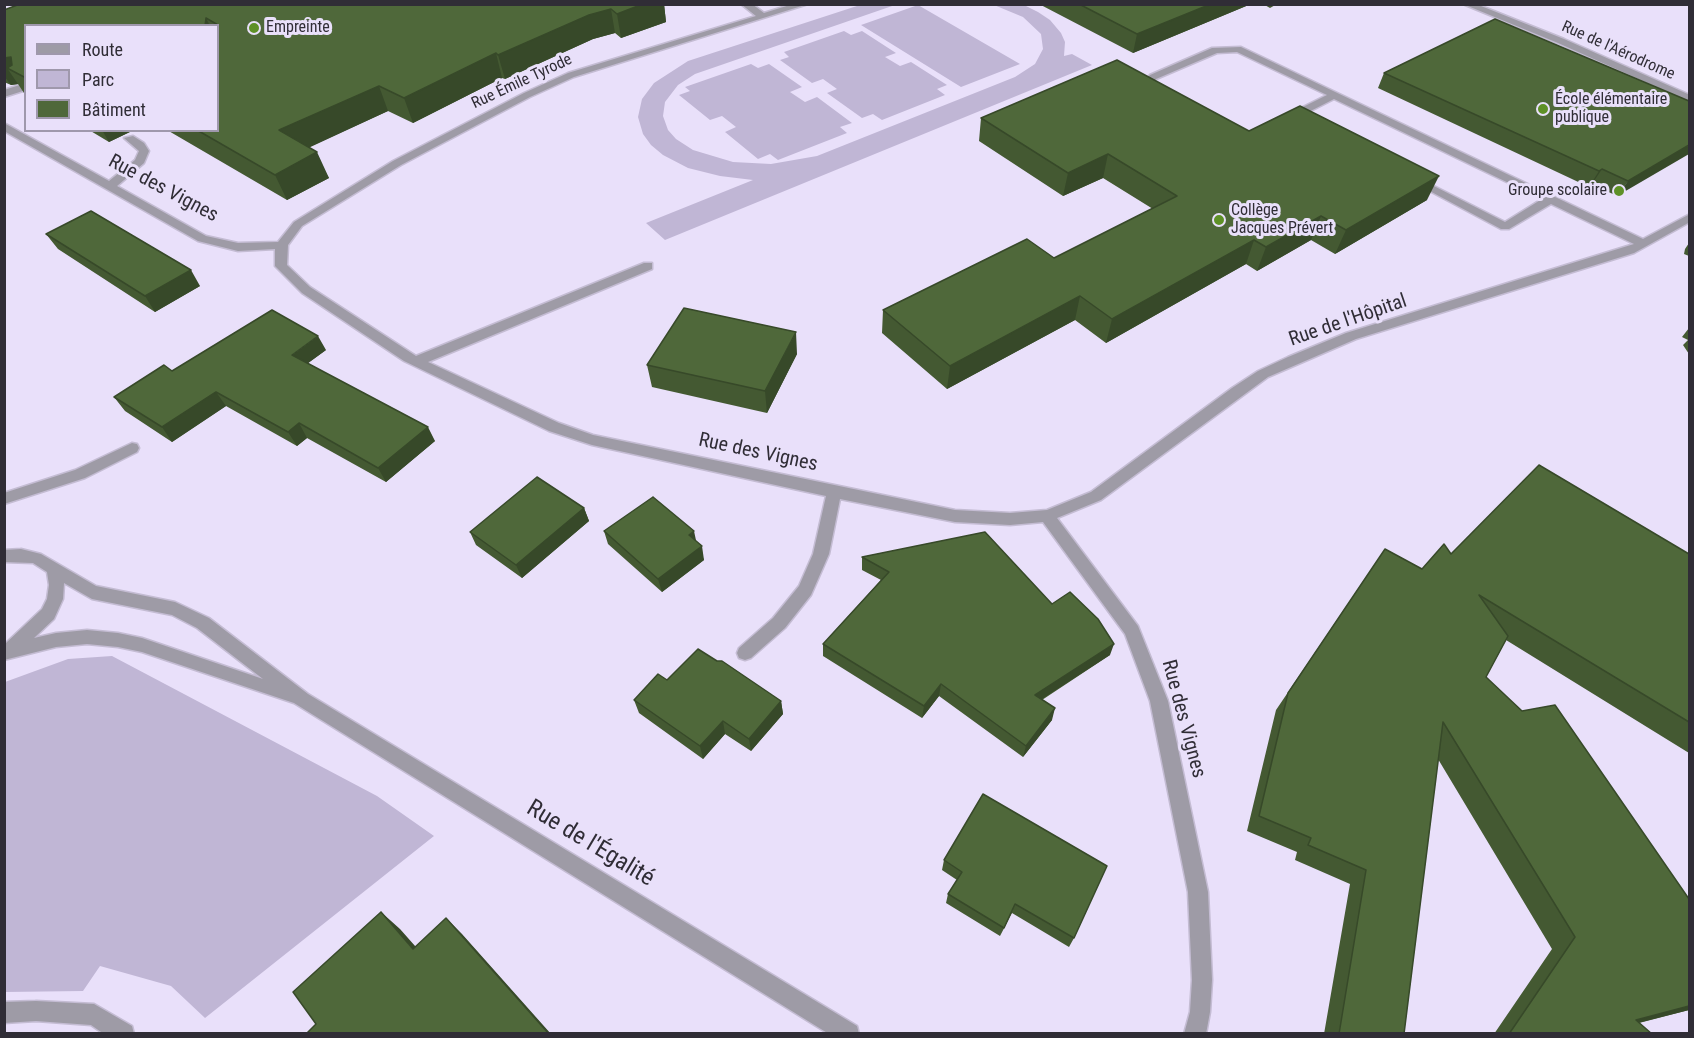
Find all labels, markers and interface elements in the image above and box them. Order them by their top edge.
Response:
street label: Rue de l'Aérodrome [1558,17,1678,85]
place label: Empreinte [266,18,330,38]
marker: Empreinte [247,21,261,35]
legend [24,24,219,132]
text: Route [82,39,123,60]
street label: Rue Émile Tyrode [469,50,575,114]
text: Parc [82,69,114,90]
place label: École élémentaire publique [1555,90,1667,128]
text: Bâtiment [82,99,146,120]
marker: École élémentaire publique [1536,102,1550,116]
street label: Rue des Vignes [104,150,222,228]
place label: Groupe scolaire [1508,181,1607,201]
marker: Groupe scolaire [1612,184,1626,198]
place label: Collège Jacques Prévert [1231,201,1333,239]
marker: Collège Jacques Prévert [1212,213,1226,227]
street label: Rue de l'Hôpital [1286,290,1410,352]
street label: Rue des Vignes [696,429,820,477]
street label: Rue des Vignes [1156,657,1210,781]
street label: Rue de l'Égalité [521,795,659,893]

